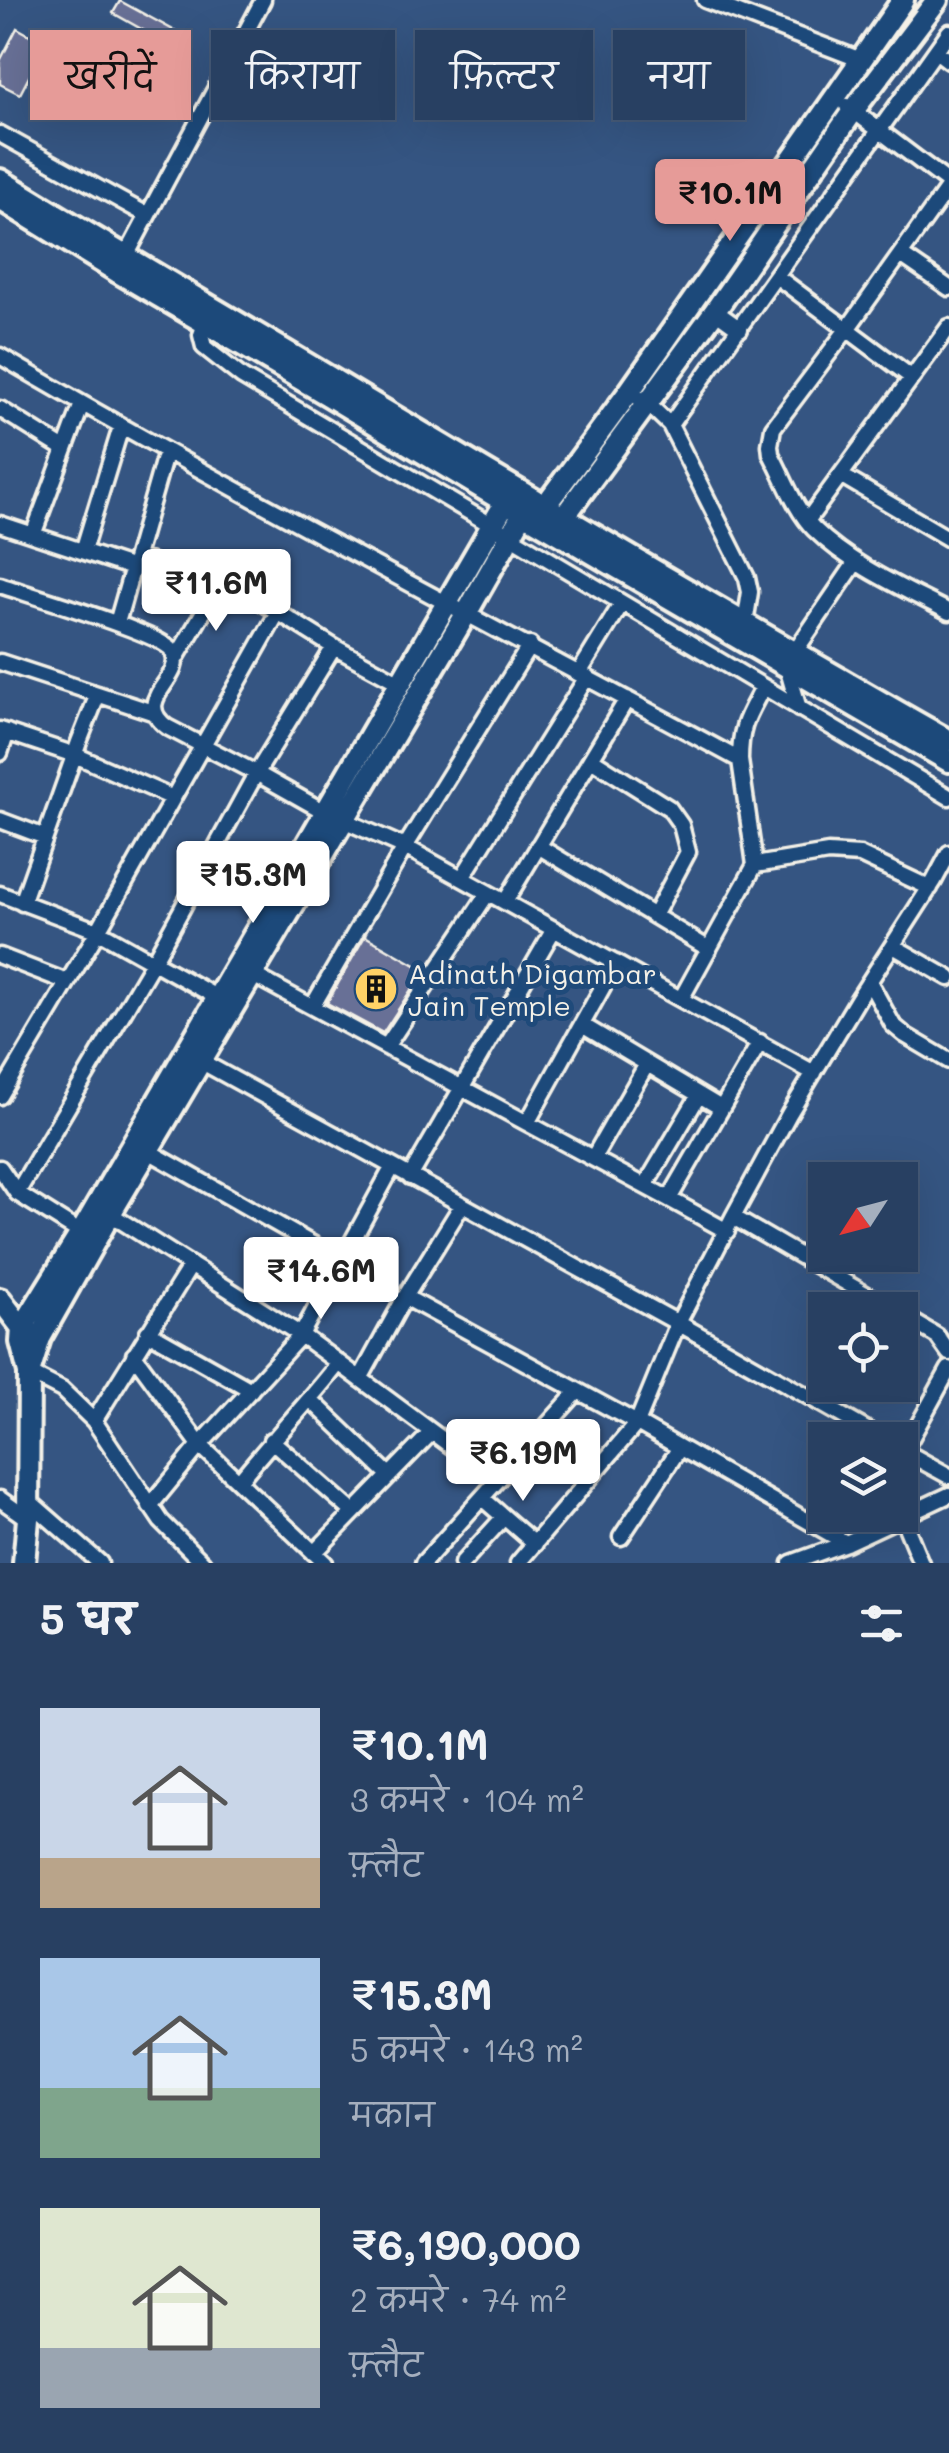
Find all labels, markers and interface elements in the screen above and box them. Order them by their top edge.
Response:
chip: खरीदें [30,30,191,120]
chip: किराया [211,30,395,120]
chip: फ़िल्टर [415,30,593,120]
chip: नया [613,30,745,120]
pin: ₹10.1M [649,159,811,244]
text: ₹10.1M [677,170,783,212]
pin: ₹11.6M [135,549,297,634]
text: ₹11.6M [164,560,268,602]
pin: ₹15.3M [172,841,334,926]
text: ₹15.3M [199,852,308,894]
place label: Adinath Digambar Jain Temple [408,955,657,1023]
building icon: Adinath Digambar Jain Temple [353,966,399,1012]
north arrow [808,1162,918,1272]
map controls [808,1162,918,1532]
pin: ₹14.6M [240,1237,402,1322]
text: ₹14.6M [266,1248,376,1290]
button: locate [808,1292,918,1402]
pin: ₹6.19M [442,1419,604,1504]
button: layers [808,1422,918,1532]
text: ₹6.19M [468,1430,578,1472]
text: 5 घर [40,1590,136,1645]
icon: filters [854,1596,909,1651]
text: ₹10.1M [350,1716,489,1771]
icon: home [120,1748,240,1868]
text: 3 कमरे · 104 m² [350,1778,584,1820]
text: फ़्लैट [350,1843,423,1885]
text: ₹15.3M [350,1966,493,2021]
icon: home [120,1998,240,2118]
text: 5 कमरे · 143 m² [350,2028,583,2070]
text: मकान [350,2093,435,2135]
text: ₹6,190,000 [350,2216,581,2271]
icon: home [120,2248,240,2368]
text: 2 कमरे · 74 m² [350,2278,567,2320]
text: फ़्लैट [350,2343,423,2385]

